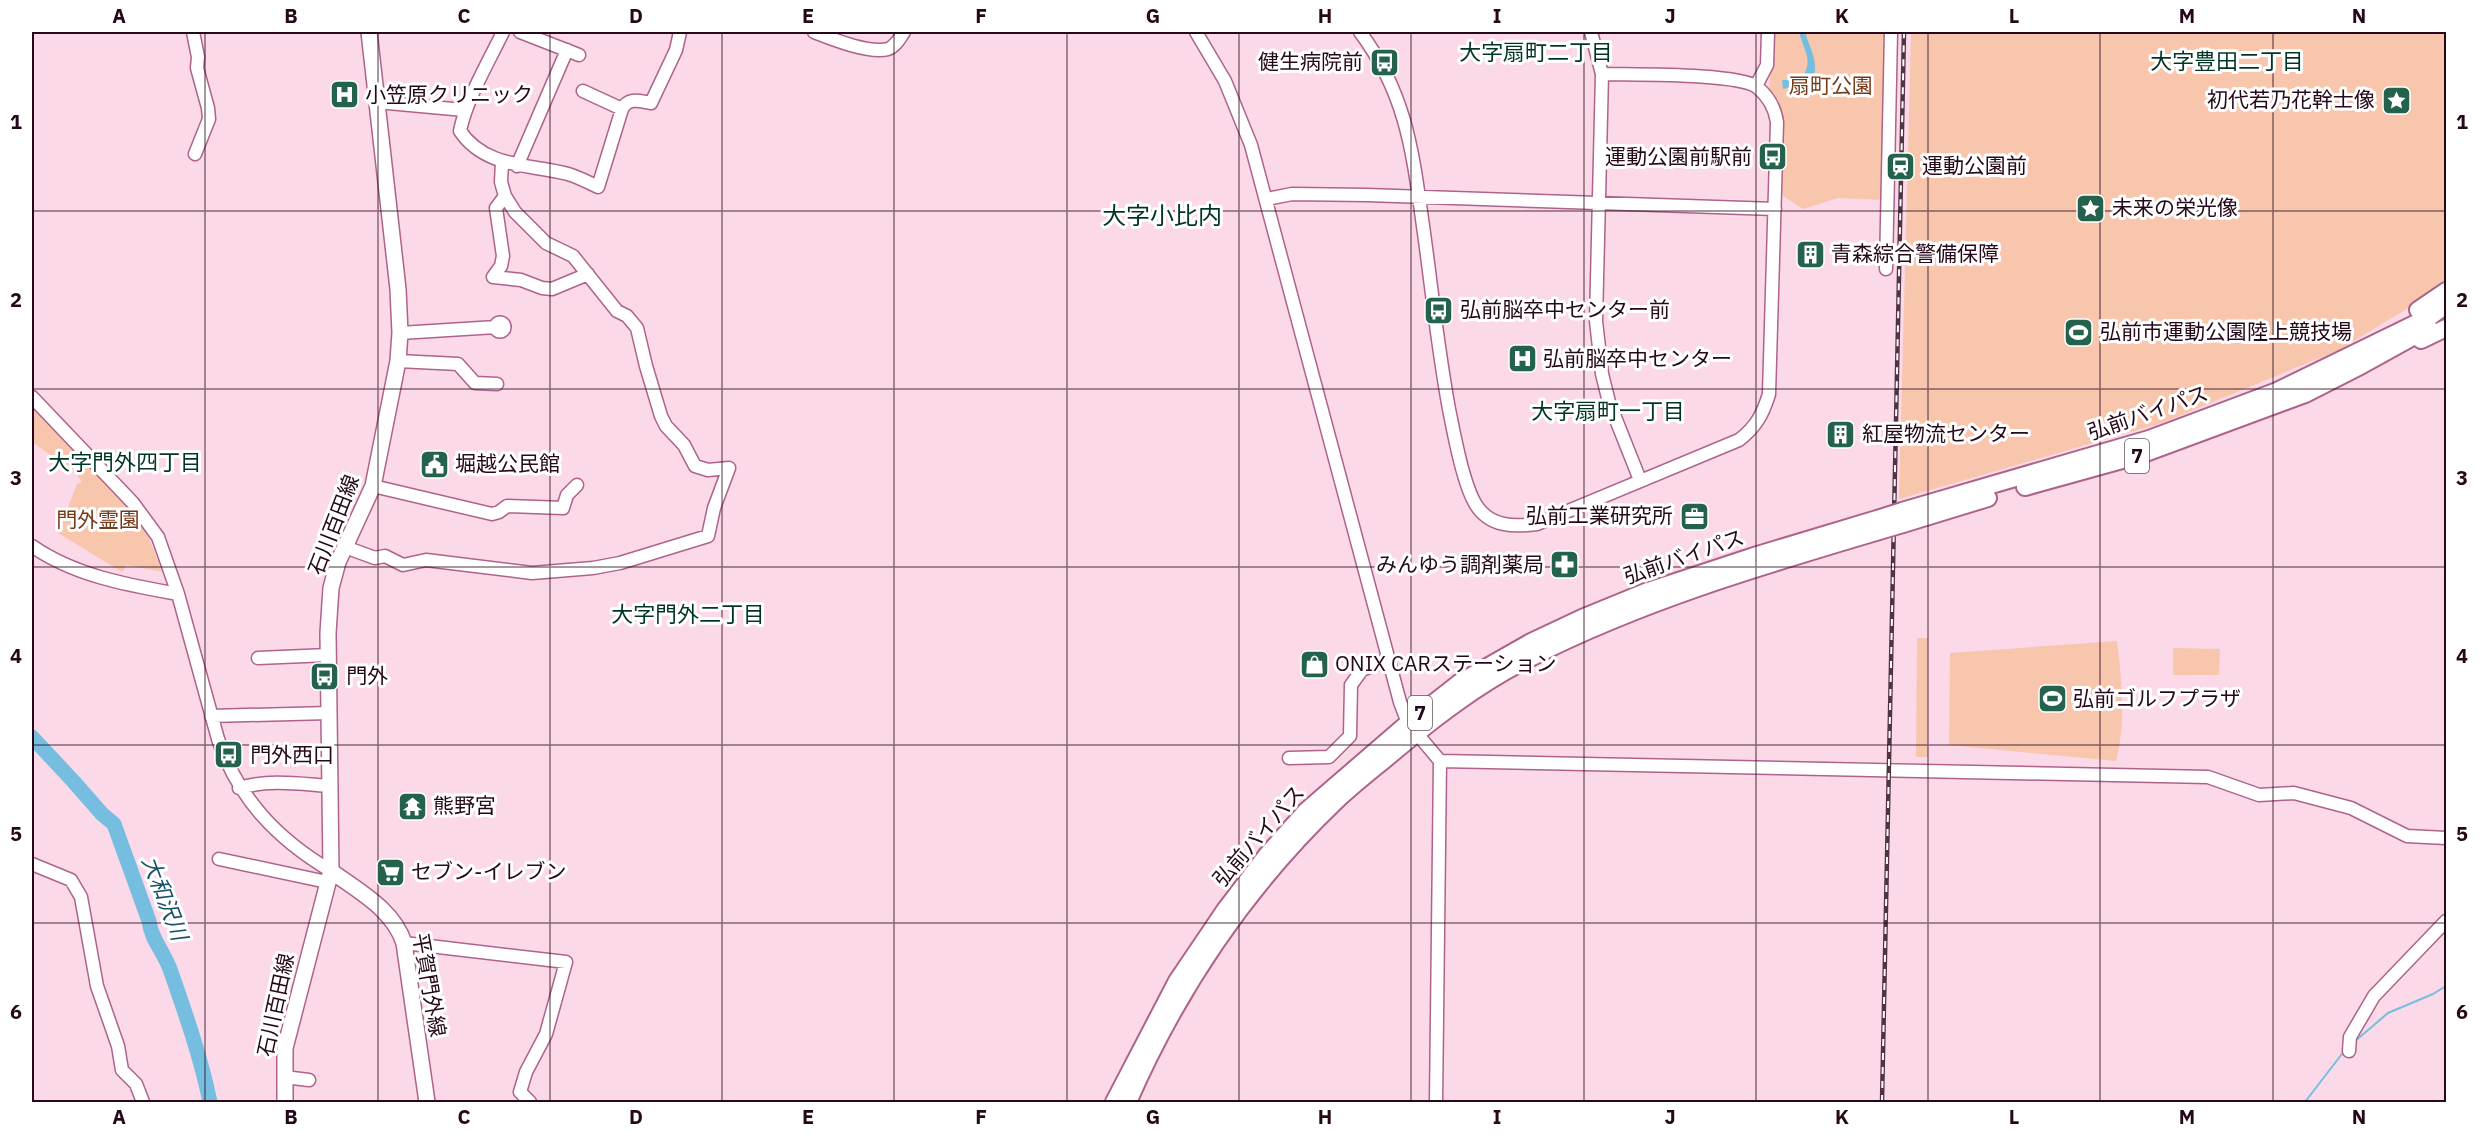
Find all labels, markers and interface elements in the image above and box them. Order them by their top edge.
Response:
text: A [112,2,126,29]
text: B [284,2,298,29]
text: C [457,2,471,29]
text: D [629,2,643,29]
text: E [802,2,814,29]
text: F [975,2,987,29]
text: G [1146,2,1160,29]
text: H [1318,2,1332,29]
text: I [1493,2,1501,29]
text: J [1664,2,1676,29]
text: K [1835,2,1849,29]
text: L [2009,2,2019,29]
text: M [2179,2,2195,29]
text: N [2352,2,2366,29]
district label: 大字扇町二丁目 [1459,37,1613,66]
bus stop icon: 健生病院前 [1368,46,1400,78]
district label: 大字豊田二丁目 [2150,46,2304,75]
place label: 健生病院前 [1258,47,1363,75]
park label: 扇町公園 [1789,71,1873,99]
hospital icon: 小笠原クリニック [328,79,360,111]
place label: 小笠原クリニック [365,80,533,108]
place icon: 初代若乃花幹士像 [2380,84,2412,116]
place label: 初代若乃花幹士像 [2207,85,2375,113]
text: 1 [10,108,22,135]
text: 1 [2456,108,2468,135]
bus stop icon: 運動公園前駅前 [1757,141,1789,173]
place label: 運動公園前駅前 [1605,142,1752,170]
station icon: 運動公園前 [1885,150,1917,182]
place label: 運動公園前 [1922,151,2027,179]
place icon: 未来の栄光像 [2075,192,2107,224]
place label: 未来の栄光像 [2112,193,2238,221]
district label: 大字小比内 [1102,199,1222,231]
building icon: 青森綜合警備保障 [1794,238,1826,270]
place label: 青森綜合警備保障 [1831,239,1999,267]
text: 2 [10,286,22,313]
text: 2 [2456,286,2468,313]
bus stop icon: 弘前脳卒中センター前 [1423,294,1455,326]
place label: 弘前脳卒中センター前 [1460,295,1670,323]
sports icon: 弘前市運動公園陸上競技場 [2063,316,2095,348]
place label: 弘前市運動公園陸上競技場 [2100,317,2352,345]
hospital icon: 弘前脳卒中センター [1506,343,1538,375]
place label: 弘前脳卒中センター [1543,344,1732,372]
street label: 弘前バイパス [2084,378,2212,446]
district label: 大字扇町一丁目 [1531,396,1685,425]
building icon: 紅屋物流センター [1825,418,1857,450]
place label: 紅屋物流センター [1862,419,2030,447]
road number: 7 [2125,439,2149,473]
district label: 大字門外四丁目 [48,447,202,476]
public building icon: 堀越公民館 [418,448,450,480]
place label: 堀越公民館 [455,449,560,477]
text: 3 [10,464,22,491]
text: 3 [2456,464,2468,491]
street label: 石川百田線 [301,471,365,579]
office icon: 弘前工業研究所 [1678,500,1710,532]
place label: 弘前工業研究所 [1526,501,1673,529]
park label: 門外霊園 [56,505,140,533]
street label: 弘前バイパス [1620,522,1748,590]
pharmacy icon: みんゆう調剤薬局 [1549,549,1581,581]
place label: みんゆう調剤薬局 [1376,550,1544,578]
district label: 大字門外二丁目 [611,599,765,628]
text: 4 [10,642,22,669]
text: 4 [2456,642,2468,669]
shop icon: ONIX CARステーション [1298,648,1330,680]
place label: ONIX CARステーション [1335,649,1556,677]
bus stop icon: 門外 [309,660,341,692]
place label: 門外 [346,661,388,689]
sports icon: 弘前ゴルフプラザ [2036,683,2068,715]
place label: 弘前ゴルフプラザ [2073,684,2241,712]
road number: 7 [1408,696,1432,730]
bus stop icon: 門外西口 [213,739,245,771]
place label: 門外西口 [250,740,334,768]
street label: 弘前バイパス [1206,779,1310,892]
temple icon: 熊野宮 [396,790,428,822]
place label: 熊野宮 [433,791,496,819]
text: 5 [10,820,22,847]
text: 5 [2456,820,2468,847]
water label: 大和沢川 [136,852,195,946]
supermarket icon: セブン-イレブン [374,856,406,888]
place label: セブン-イレブン [411,857,566,885]
street label: 平賀門外線 [407,931,453,1039]
street label: 石川百田線 [250,951,300,1059]
text: 6 [10,998,22,1025]
text: 6 [2456,998,2468,1025]
text: A [112,1103,126,1130]
text: B [284,1103,298,1130]
text: C [457,1103,471,1130]
text: D [629,1103,643,1130]
text: E [802,1103,814,1130]
text: F [975,1103,987,1130]
text: G [1146,1103,1160,1130]
text: H [1318,1103,1332,1130]
text: I [1493,1103,1501,1130]
text: J [1664,1103,1676,1130]
text: K [1835,1103,1849,1130]
text: L [2009,1103,2019,1130]
text: M [2179,1103,2195,1130]
text: N [2352,1103,2366,1130]

